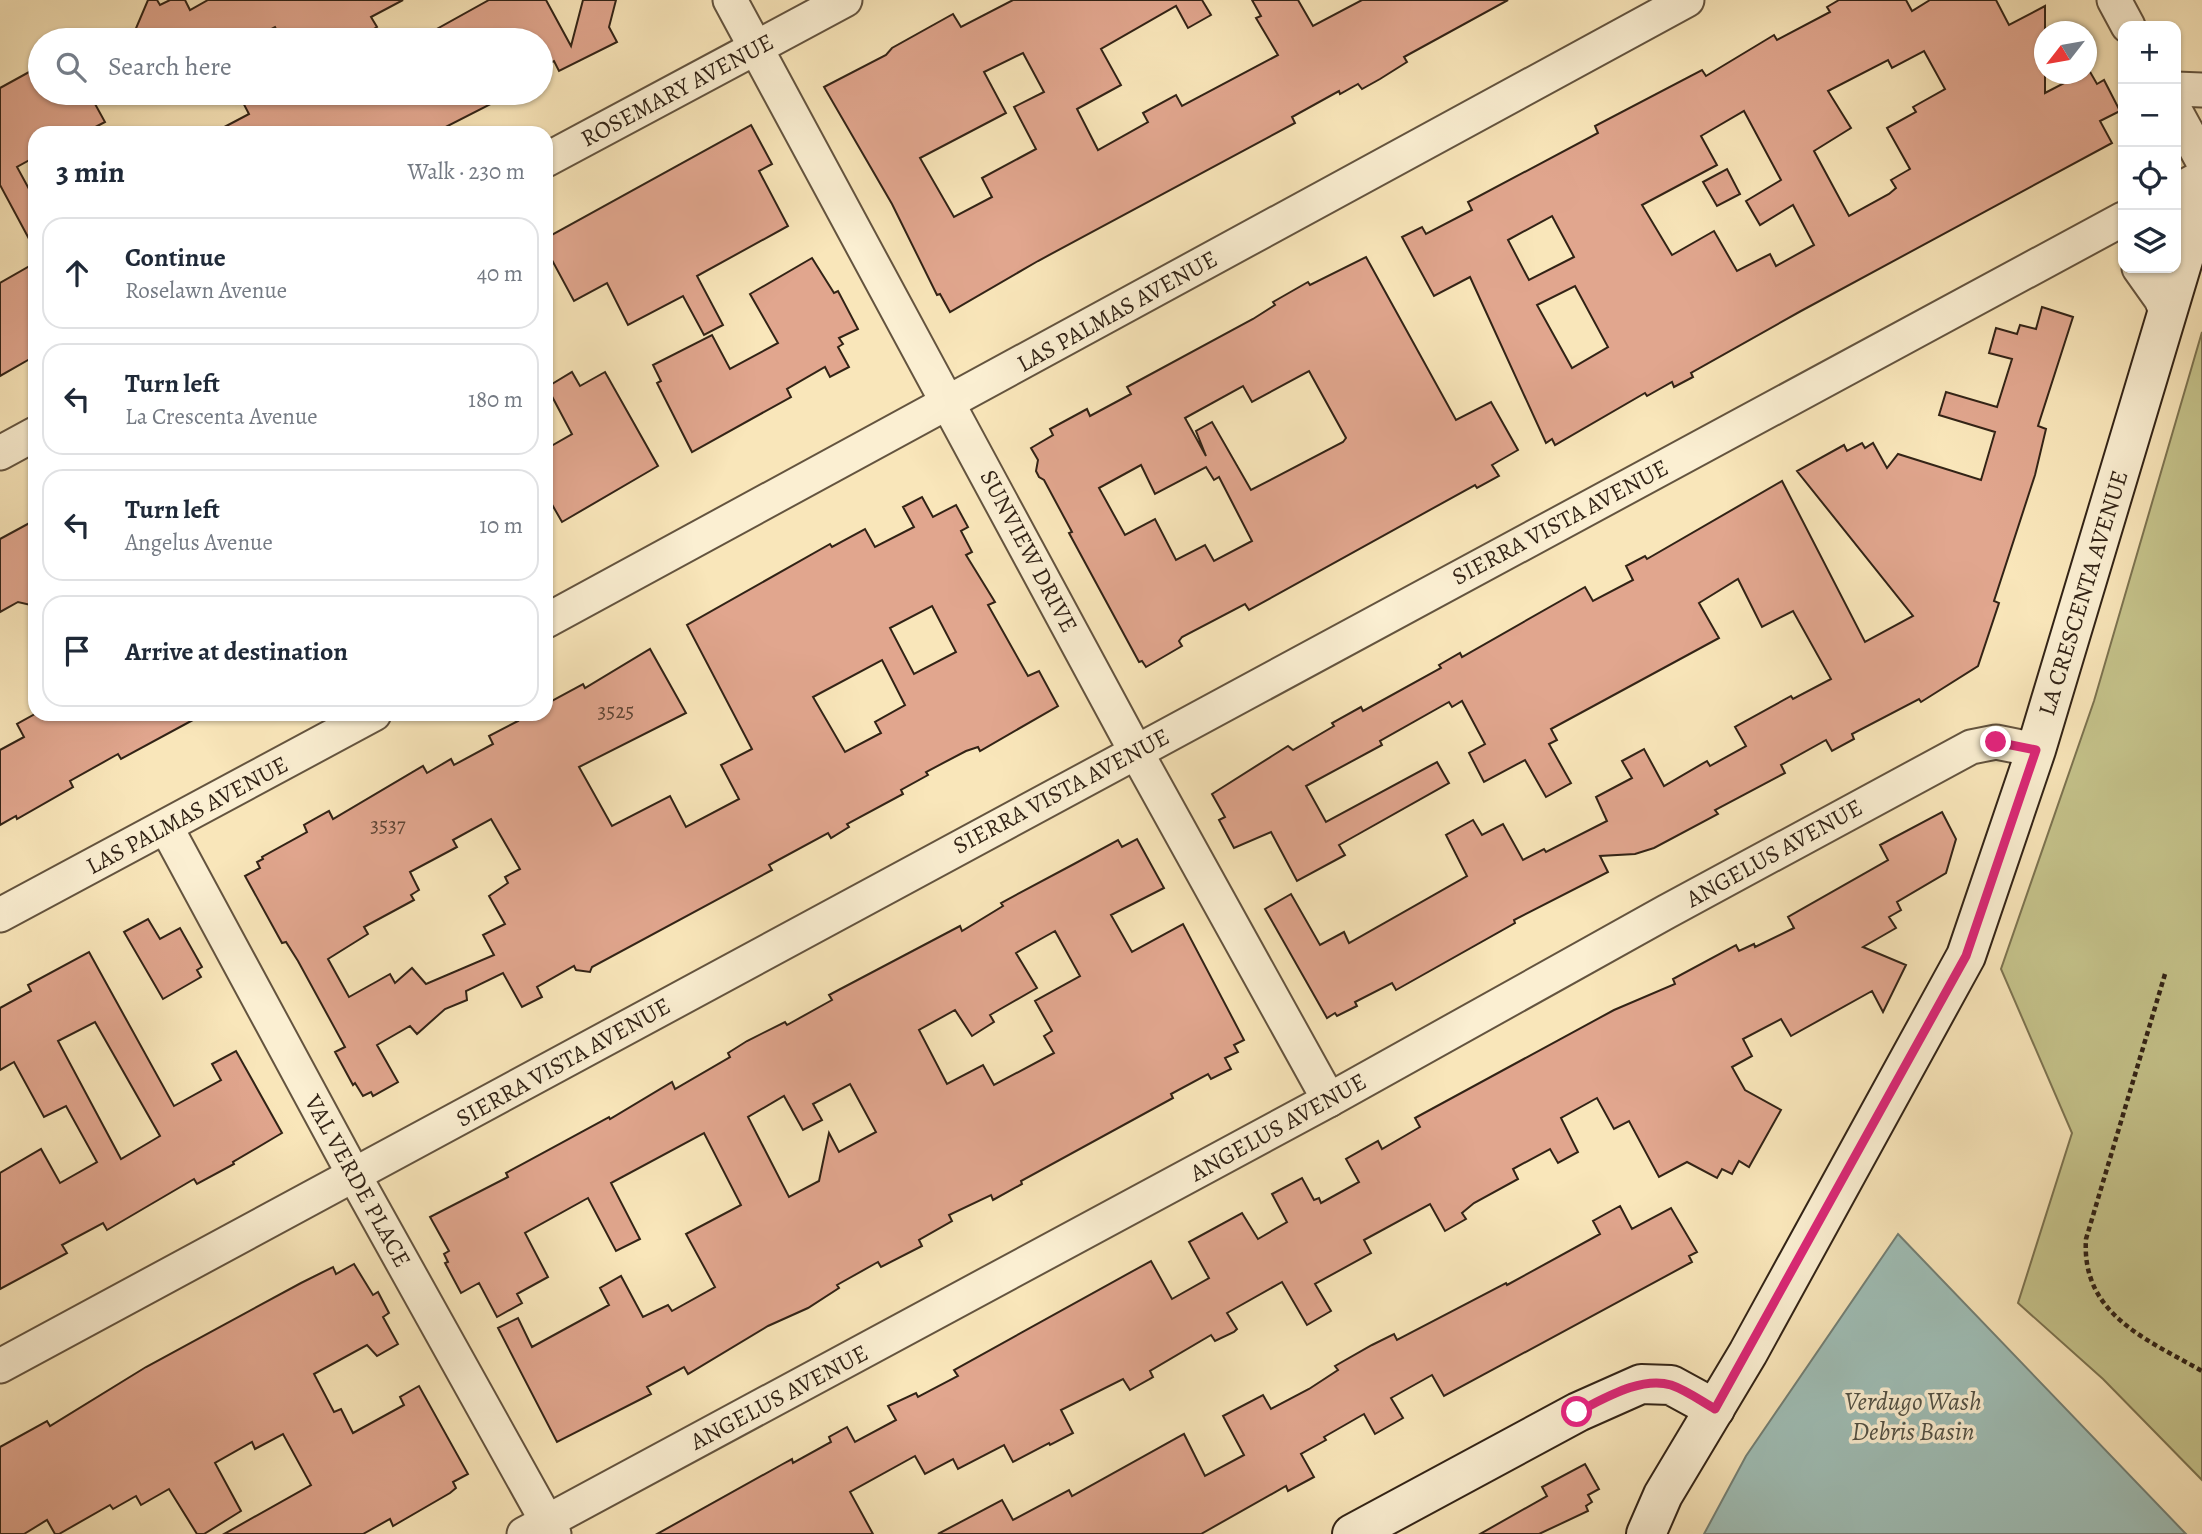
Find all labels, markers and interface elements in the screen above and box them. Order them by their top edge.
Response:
north arrow [2034,21,2097,84]
map controls [2118,21,2181,273]
button: + [2118,21,2181,84]
street label: ROSEMARY AVENUE [575,26,779,154]
search box [28,28,553,105]
icon: search [52,48,90,86]
text: Search here [108,49,232,84]
button: − [2118,84,2181,147]
button: locate [2118,147,2181,210]
text: 3 min [56,152,125,192]
text: Walk · 230 m [408,156,525,187]
button: layers [2118,210,2181,273]
text: Continue [125,240,226,275]
street label: LAS PALMAS AVENUE [1011,243,1223,379]
icon: ahead [58,254,96,292]
text: 40 m [477,258,523,289]
text: Roselawn Avenue [125,275,287,306]
text: Turn left [125,366,220,401]
icon: left [58,380,96,418]
text: 180 m [468,384,523,415]
text: La Crescenta Avenue [125,401,318,432]
street label: SIERRA VISTA AVENUE [1446,451,1674,593]
street label: SUNVIEW DRIVE [973,464,1085,638]
street label: LA CRESCENTA AVENUE [2030,466,2136,720]
text: Turn left [125,492,220,527]
icon: left [58,506,96,544]
text: 10 m [479,510,523,541]
text: Angelus Avenue [125,527,273,558]
icon: arrive [58,632,96,670]
text: Arrive at destination [125,634,348,669]
house number: 3525 [598,697,634,725]
street label: SIERRA VISTA AVENUE [947,720,1175,862]
route end [1980,726,2011,757]
street label: LAS PALMAS AVENUE [80,748,294,882]
street label: ANGELUS AVENUE [1679,791,1868,915]
house number: 3537 [370,811,406,839]
street label: SIERRA VISTA AVENUE [450,990,676,1134]
street label: ANGELUS AVENUE [1183,1065,1372,1189]
street label: VAL VERDE PLACE [297,1088,419,1273]
street label: ANGELUS AVENUE [684,1337,874,1458]
water label: Verdugo Wash Debris Basin [1844,1384,1982,1449]
route start [1561,1396,1592,1427]

